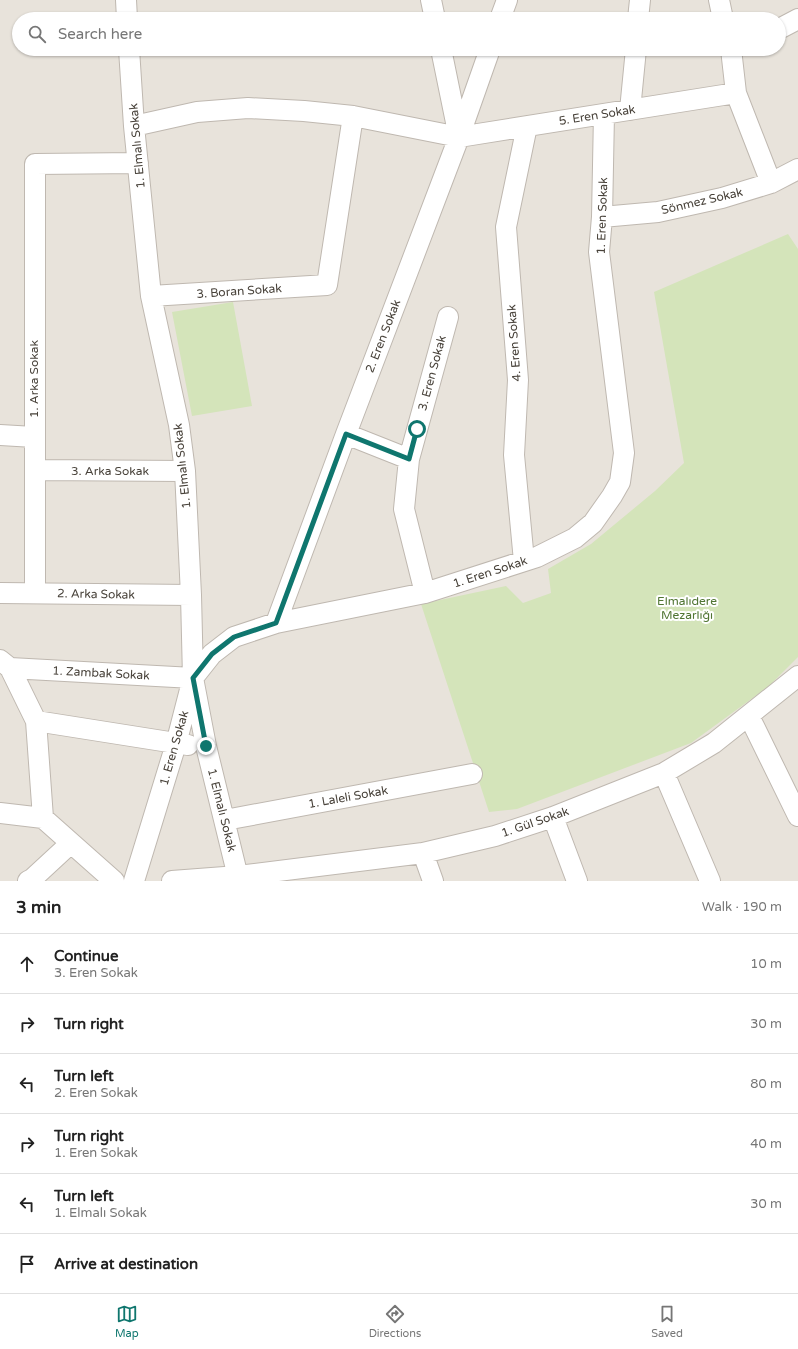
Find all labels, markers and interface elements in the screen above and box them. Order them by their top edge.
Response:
search box [12,12,786,56]
icon: search [26,23,48,45]
text: Search here [58,25,142,43]
street label: 1. Elmalı Sokak [126,102,148,189]
street label: 5. Eren Sokak [558,102,637,128]
street label: 1. Eren Sokak [594,177,610,255]
street label: Sönmez Sokak [660,185,745,217]
street label: 3. Boran Sokak [196,281,283,301]
street label: 2. Eren Sokak [363,297,404,375]
street label: 4. Eren Sokak [504,303,524,382]
street label: 3. Eren Sokak [415,333,449,412]
street label: 1. Arka Sokak [27,340,41,418]
route start [408,420,426,438]
street label: 1. Elmalı Sokak [171,422,193,509]
street label: 3. Arka Sokak [71,464,149,478]
street label: 1. Eren Sokak [451,553,529,591]
street label: 2. Arka Sokak [57,586,136,602]
park label: Elmalıdere Mezarlığı [657,594,717,622]
street label: 1. Zambak Sokak [52,663,151,683]
street label: 1. Eren Sokak [157,708,192,787]
route end [197,737,215,755]
street label: 1. Elmalı Sokak [205,767,239,854]
street label: 1. Laleli Sokak [307,783,389,811]
street label: 1. Gül Sokak [499,804,571,840]
text: 3 min [16,897,61,918]
text: Walk · 190 m [702,899,782,915]
text: Continue [54,947,118,965]
icon: ahead [16,953,38,975]
text: 10 m [750,956,782,972]
text: 3. Eren Sokak [54,965,138,981]
icon: right [16,1013,38,1035]
text: Turn right [54,1015,124,1033]
text: 30 m [750,1016,782,1032]
text: Turn left [54,1067,114,1085]
icon: left [16,1073,38,1095]
text: 80 m [750,1076,782,1092]
text: 2. Eren Sokak [54,1085,138,1101]
text: Turn right [54,1127,124,1145]
icon: right [16,1133,38,1155]
text: 40 m [750,1136,782,1152]
text: 1. Eren Sokak [54,1145,138,1161]
text: Turn left [54,1187,114,1205]
icon: left [16,1193,38,1215]
text: 30 m [750,1196,782,1212]
text: 1. Elmalı Sokak [54,1205,147,1221]
icon: arrive [16,1253,38,1275]
text: Arrive at destination [54,1255,198,1273]
tab: Map [115,1303,139,1340]
tab: Directions [369,1303,421,1340]
tab: Saved [651,1303,683,1340]

